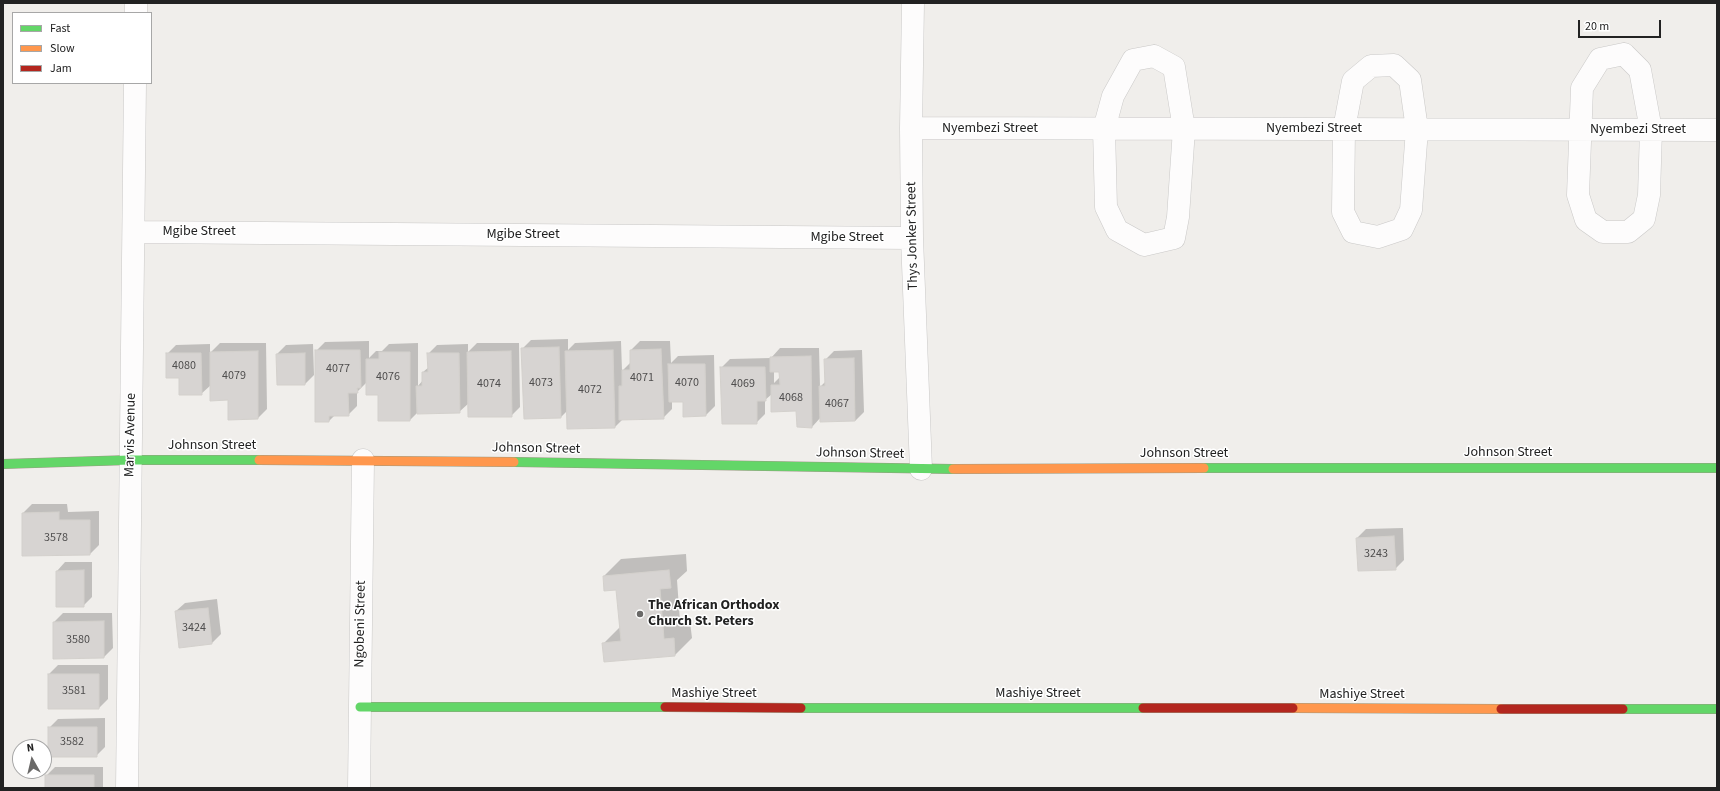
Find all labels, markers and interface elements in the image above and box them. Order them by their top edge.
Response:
legend [12,12,152,84]
scale bar [1580,12,1663,38]
text: 20 m [1585,18,1609,35]
text: Fast [50,20,70,37]
text: Slow [50,40,75,57]
text: Jam [50,60,72,77]
street label: Nyembezi Street [942,121,1038,137]
street label: Nyembezi Street [1266,121,1362,137]
street label: Nyembezi Street [1590,122,1686,138]
street label: Thys Jonker Street [904,182,922,290]
street label: Mgibe Street [162,224,236,240]
street label: Mgibe Street [486,227,560,243]
street label: Mgibe Street [810,230,884,246]
house number: 4080 [172,359,196,373]
house number: 4077 [326,362,350,376]
house number: 4079 [222,369,246,383]
house number: 4076 [376,370,400,384]
house number: 4071 [630,371,654,385]
house number: 4073 [529,376,553,390]
house number: 4070 [675,376,699,390]
house number: 4074 [477,377,501,391]
house number: 4069 [731,377,755,391]
house number: 4072 [578,383,602,397]
house number: 4068 [779,391,803,405]
street label: Marvis Avenue [122,393,140,477]
house number: 4067 [825,397,849,411]
street label: Johnson Street [168,438,256,454]
street label: Johnson Street [492,440,580,458]
street label: Johnson Street [816,445,904,463]
street label: Johnson Street [1464,445,1552,461]
street label: Johnson Street [1140,446,1228,462]
house number: 3578 [44,531,68,545]
house number: 3243 [1364,547,1388,561]
street label: Ngobeni Street [352,580,370,668]
place label: The African Orthodox Church St. Peters [648,598,779,630]
marker: The African Orthodox Church St. Peters [635,609,645,619]
house number: 3424 [182,621,206,635]
house number: 3580 [66,633,90,647]
house number: 3581 [62,684,86,698]
street label: Mashiye Street [671,686,757,702]
street label: Mashiye Street [995,686,1081,702]
street label: Mashiye Street [1319,687,1405,703]
house number: 3582 [60,735,84,749]
north arrow [12,739,52,779]
text: N [26,740,35,756]

